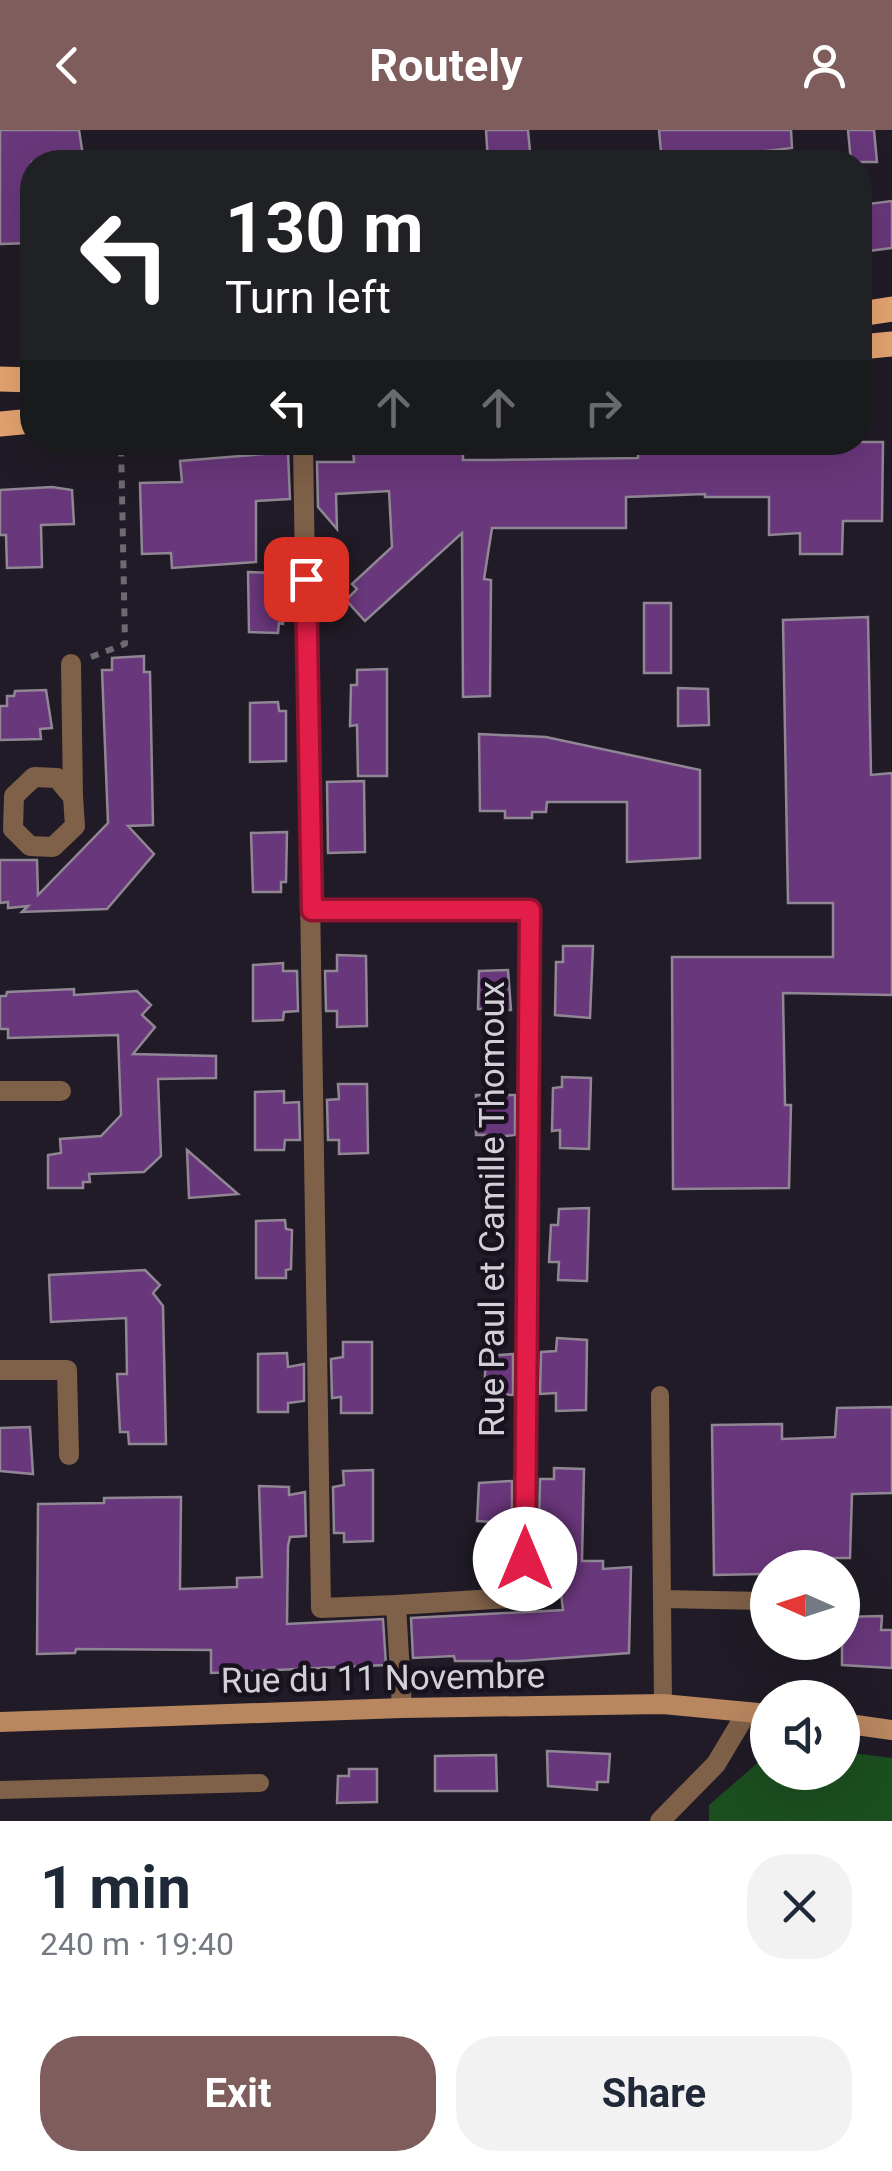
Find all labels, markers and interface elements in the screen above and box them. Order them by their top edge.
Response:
icon: back [40,38,95,93]
icon: person [797,38,852,93]
text: Routely [369,39,523,92]
text: 130 m [225,187,424,269]
icon: left [60,190,190,320]
text: Turn left [225,271,391,324]
icon: left [261,380,316,435]
icon: ahead [366,380,421,435]
icon: ahead [471,380,526,435]
icon: right [576,380,631,435]
pin [264,537,349,622]
icon: arrive [279,552,334,607]
street label: Rue Paul et Camille Thomoux [472,981,513,1437]
position arrow [473,1507,577,1611]
north arrow [750,1550,860,1660]
map controls [750,1550,860,1790]
street label: Rue du 11 Novembre [221,1655,545,1702]
button: sound [750,1680,860,1790]
text: 1 min [40,1852,191,1923]
button: close [747,1854,852,1959]
text: 240 m · 19:40 [40,1925,234,1963]
button: Exit [40,2036,436,2151]
button: Share [456,2036,852,2151]

